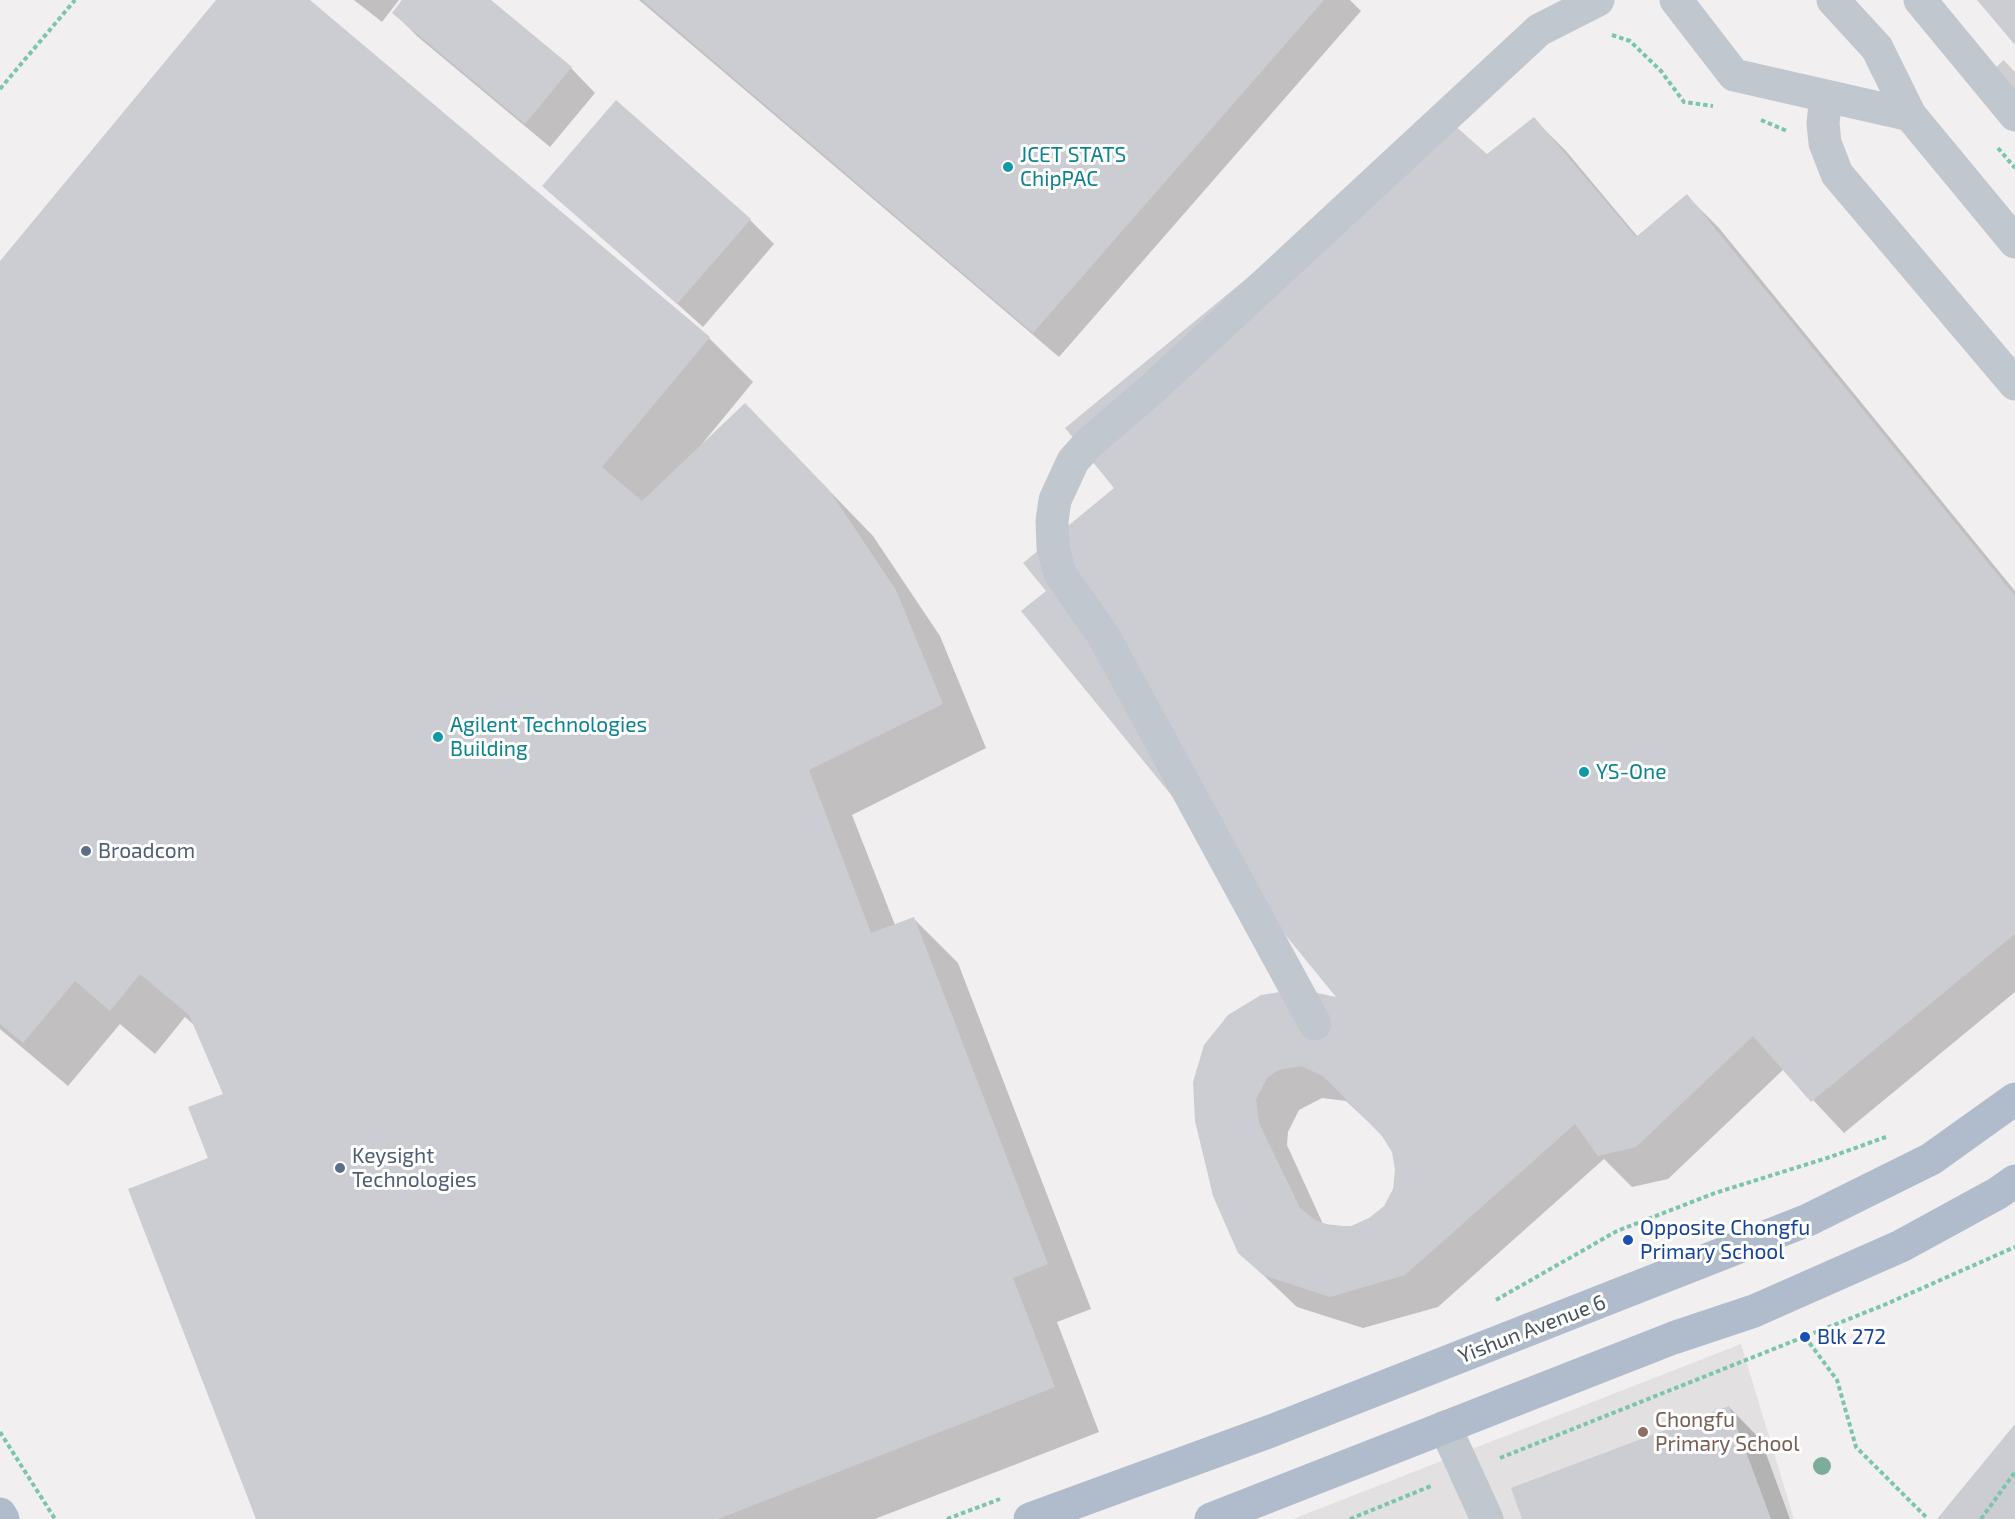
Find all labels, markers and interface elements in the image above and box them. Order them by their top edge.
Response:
place label: JCET STATS ChipPAC [1020,142,1126,192]
marker: JCET STATS ChipPAC [1001,160,1015,174]
place label: Agilent Technologies Building [450,712,647,762]
marker: Agilent Technologies Building [431,730,445,744]
place label: YS-One [1596,759,1667,785]
marker: YS-One [1577,765,1591,779]
place label: Broadcom [98,838,195,864]
marker: Broadcom [79,844,93,858]
place label: Keysight Technologies [352,1143,477,1193]
marker: Keysight Technologies [333,1161,347,1175]
place label: Opposite Chongfu Primary School [1640,1215,1810,1265]
marker: Opposite Chongfu Primary School [1621,1233,1635,1247]
street label: Yishun Avenue 6 [1455,1289,1609,1369]
place label: Blk 272 [1817,1324,1886,1350]
marker: Blk 272 [1798,1330,1812,1344]
place label: Chongfu Primary School [1655,1407,1800,1457]
marker: Chongfu Primary School [1636,1425,1650,1439]

